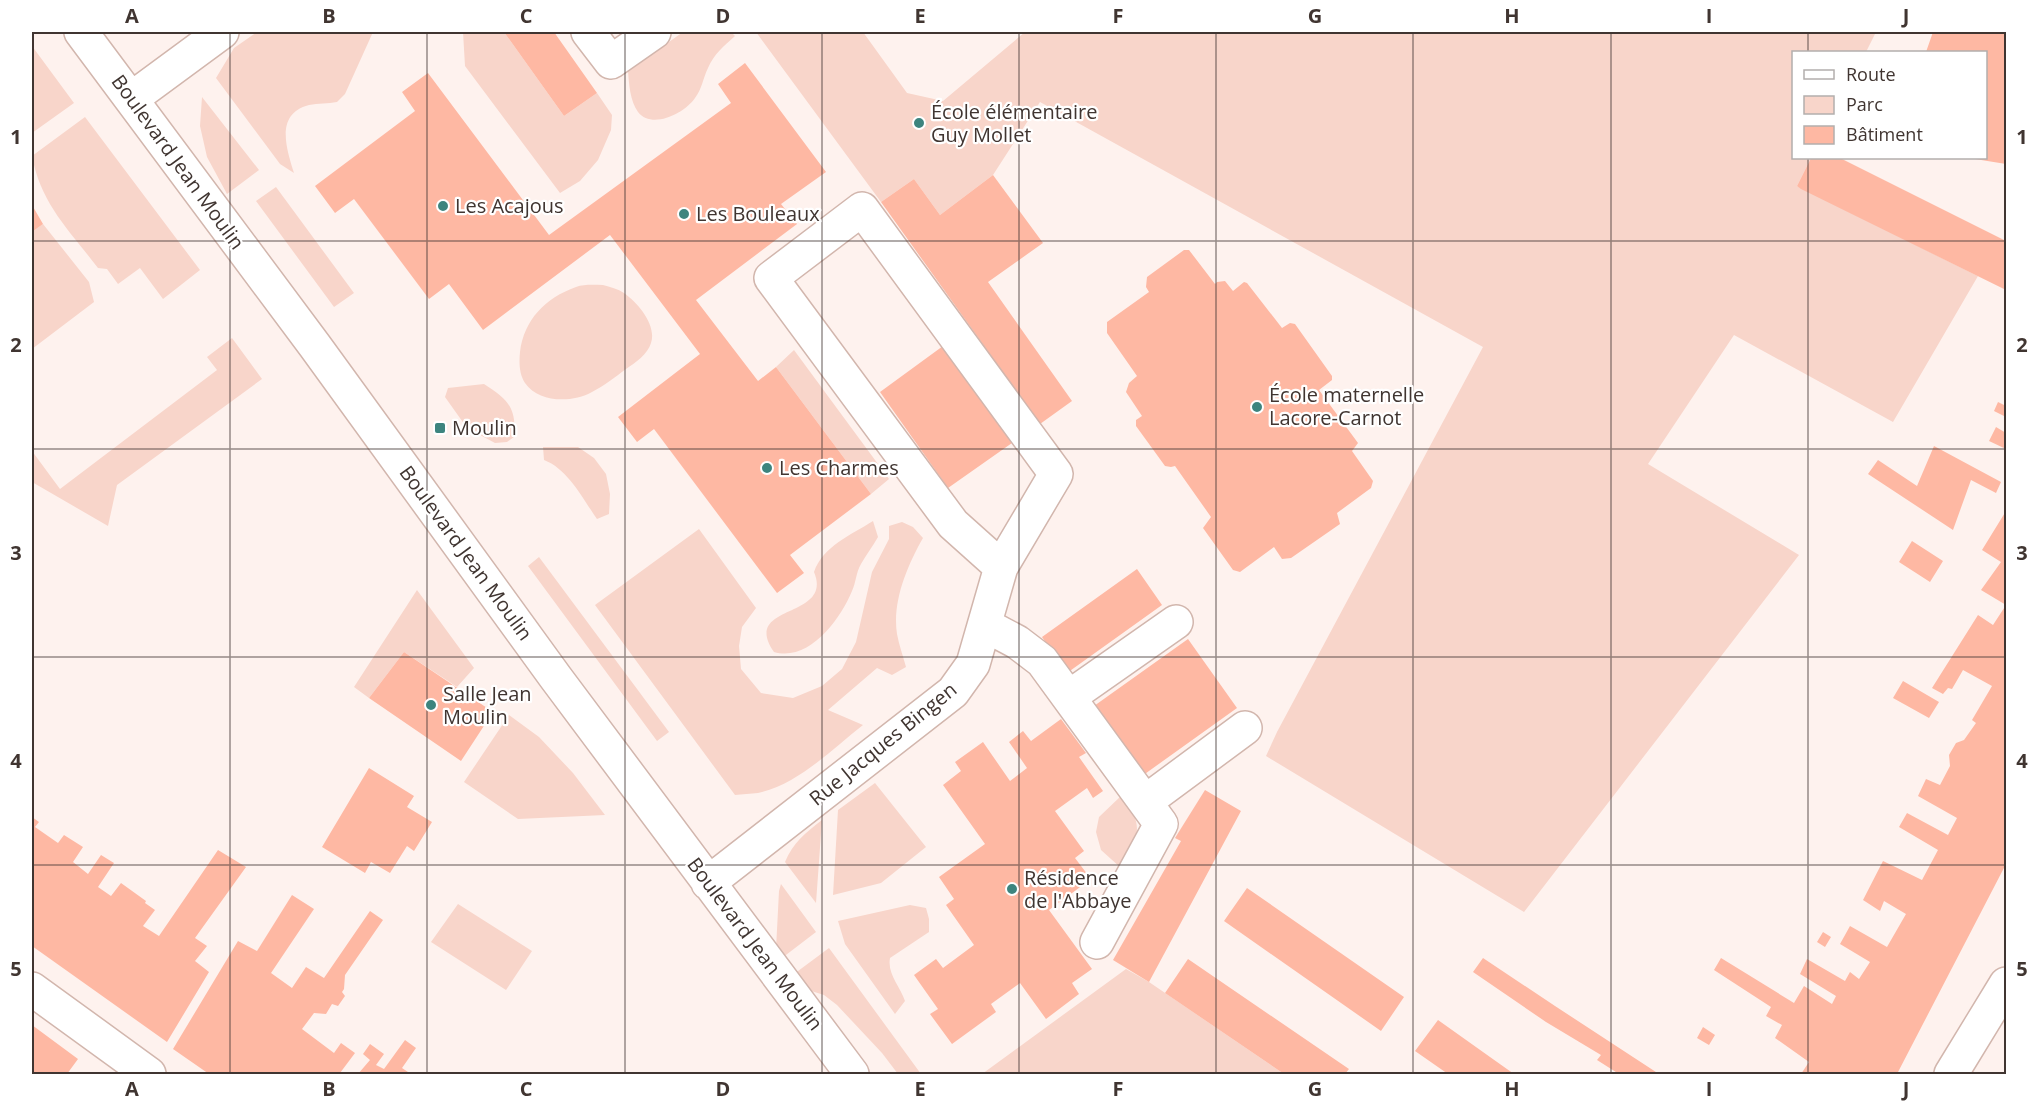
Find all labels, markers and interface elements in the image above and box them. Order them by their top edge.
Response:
text: A [125,2,139,29]
text: B [322,2,336,29]
text: C [520,2,533,29]
text: D [716,2,730,29]
text: E [914,2,926,29]
text: F [1113,2,1123,29]
text: G [1308,2,1322,29]
text: H [1504,2,1520,29]
text: I [1706,2,1712,29]
text: J [1901,2,1909,29]
legend [1792,51,1987,159]
text: Route [1846,62,1896,86]
street label: Boulevard Jean Moulin [106,69,251,255]
text: Parc [1846,92,1883,116]
place label: École élémentaire Guy Mollet [931,98,1097,148]
marker: École élémentaire Guy Mollet [912,116,926,130]
text: Bâtiment [1846,122,1923,146]
text: 1 [10,123,22,150]
text: 1 [2016,123,2028,150]
place label: Les Acajous [455,192,564,219]
marker: Les Acajous [436,199,450,213]
place label: Les Bouleaux [696,200,820,227]
marker: Les Bouleaux [677,207,691,221]
text: 2 [10,331,22,358]
text: 2 [2016,331,2028,358]
place label: École maternelle Lacore-Carnot [1269,381,1424,431]
marker: École maternelle Lacore-Carnot [1250,400,1264,414]
place label: Moulin [452,414,517,441]
marker: Moulin [433,421,447,435]
place label: Les Charmes [779,454,899,481]
street label: Boulevard Jean Moulin [394,460,539,646]
marker: Les Charmes [760,461,774,475]
text: 3 [10,539,22,566]
text: 3 [2016,539,2028,566]
street label: Rue Jacques Bingen [803,676,962,811]
place label: Salle Jean Moulin [443,680,532,730]
marker: Salle Jean Moulin [424,698,438,712]
text: 4 [10,747,22,774]
text: 4 [2016,747,2028,774]
street label: Boulevard Jean Moulin [681,852,829,1036]
place label: Résidence de l'Abbaye [1024,864,1132,914]
marker: Résidence de l'Abbaye [1005,882,1019,896]
text: 5 [10,955,22,982]
text: 5 [2016,955,2028,982]
text: A [125,1075,139,1102]
text: B [322,1075,336,1102]
text: C [520,1075,533,1102]
text: D [716,1075,730,1102]
text: E [914,1075,926,1102]
text: F [1113,1075,1123,1102]
text: G [1308,1075,1322,1102]
text: H [1504,1075,1520,1102]
text: I [1706,1075,1712,1102]
text: J [1901,1075,1909,1102]

